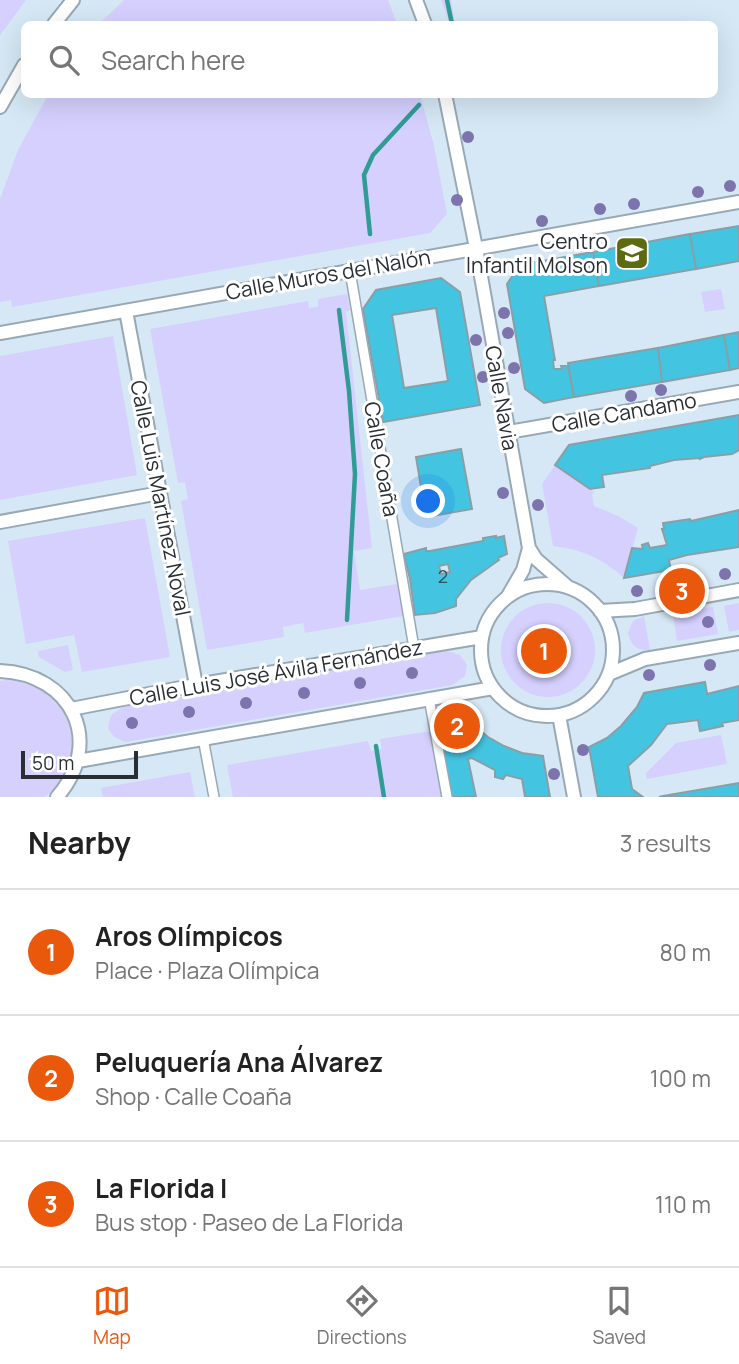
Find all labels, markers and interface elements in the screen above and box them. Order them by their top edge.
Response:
search box [21,21,718,98]
icon: search [45,41,83,79]
text: Search here [101,42,246,78]
place label: Centro Infantil Molson [466,227,608,279]
school or university icon: Centro Infantil Molson [613,234,651,272]
street label: Calle Muros del Nalón [223,242,433,306]
street label: Calle Navia [479,343,525,453]
street label: Calle Luis Martínez Noval [124,378,198,618]
street label: Calle Candamo [550,386,698,438]
street label: Calle Coaña [358,399,406,519]
your location [411,484,445,518]
house number: 2 [438,564,448,588]
pin: 3 [659,565,705,617]
pin: 1 [521,625,567,677]
street label: Calle Luis José Ávila Fernández [127,632,425,712]
pin: 2 [434,700,480,752]
scale bar [21,748,138,780]
text: 50 m [32,750,74,776]
text: Nearby [28,822,131,863]
text: 3 results [620,827,711,859]
text: Aros Olímpicos [95,918,283,954]
text: 1 [46,936,56,968]
text: 80 m [660,936,711,968]
text: Place · Plaza Olímpica [95,954,319,986]
text: Peluquería Ana Álvarez [95,1044,383,1080]
text: 2 [44,1062,58,1094]
text: 100 m [650,1062,711,1094]
text: Shop · Calle Coaña [95,1080,292,1112]
text: La Florida I [95,1170,227,1206]
text: 3 [44,1188,58,1220]
text: 110 m [655,1188,711,1220]
text: Bus stop · Paseo de La Florida [95,1206,403,1238]
tab: Map [93,1282,131,1350]
tab: Directions [317,1282,407,1350]
tab: Saved [593,1282,646,1350]

